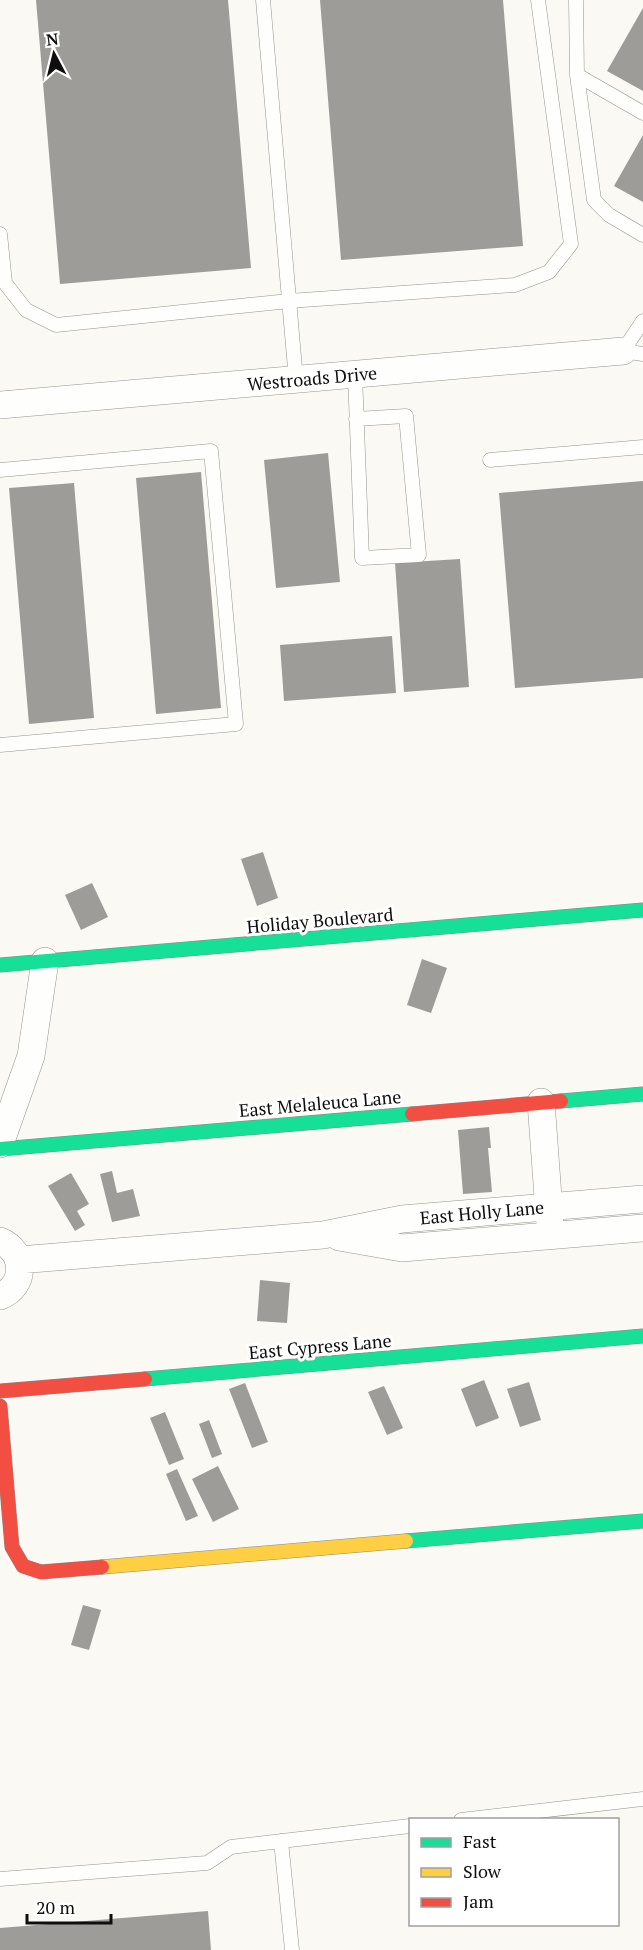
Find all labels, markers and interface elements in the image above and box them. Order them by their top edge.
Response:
north arrow [24,24,84,84]
text: N [45,27,60,51]
street label: Westroads Drive [246,360,378,396]
street label: Holiday Boulevard [246,902,394,938]
street label: East Melaleuca Lane [238,1084,402,1122]
street label: East Holly Lane [419,1195,545,1229]
street label: East Cypress Lane [248,1328,392,1364]
legend [409,1818,619,1926]
text: Fast [463,1829,497,1853]
text: Slow [463,1859,502,1883]
scale bar [27,1887,111,1925]
text: Jam [463,1889,494,1913]
text: 20 m [36,1895,76,1919]

